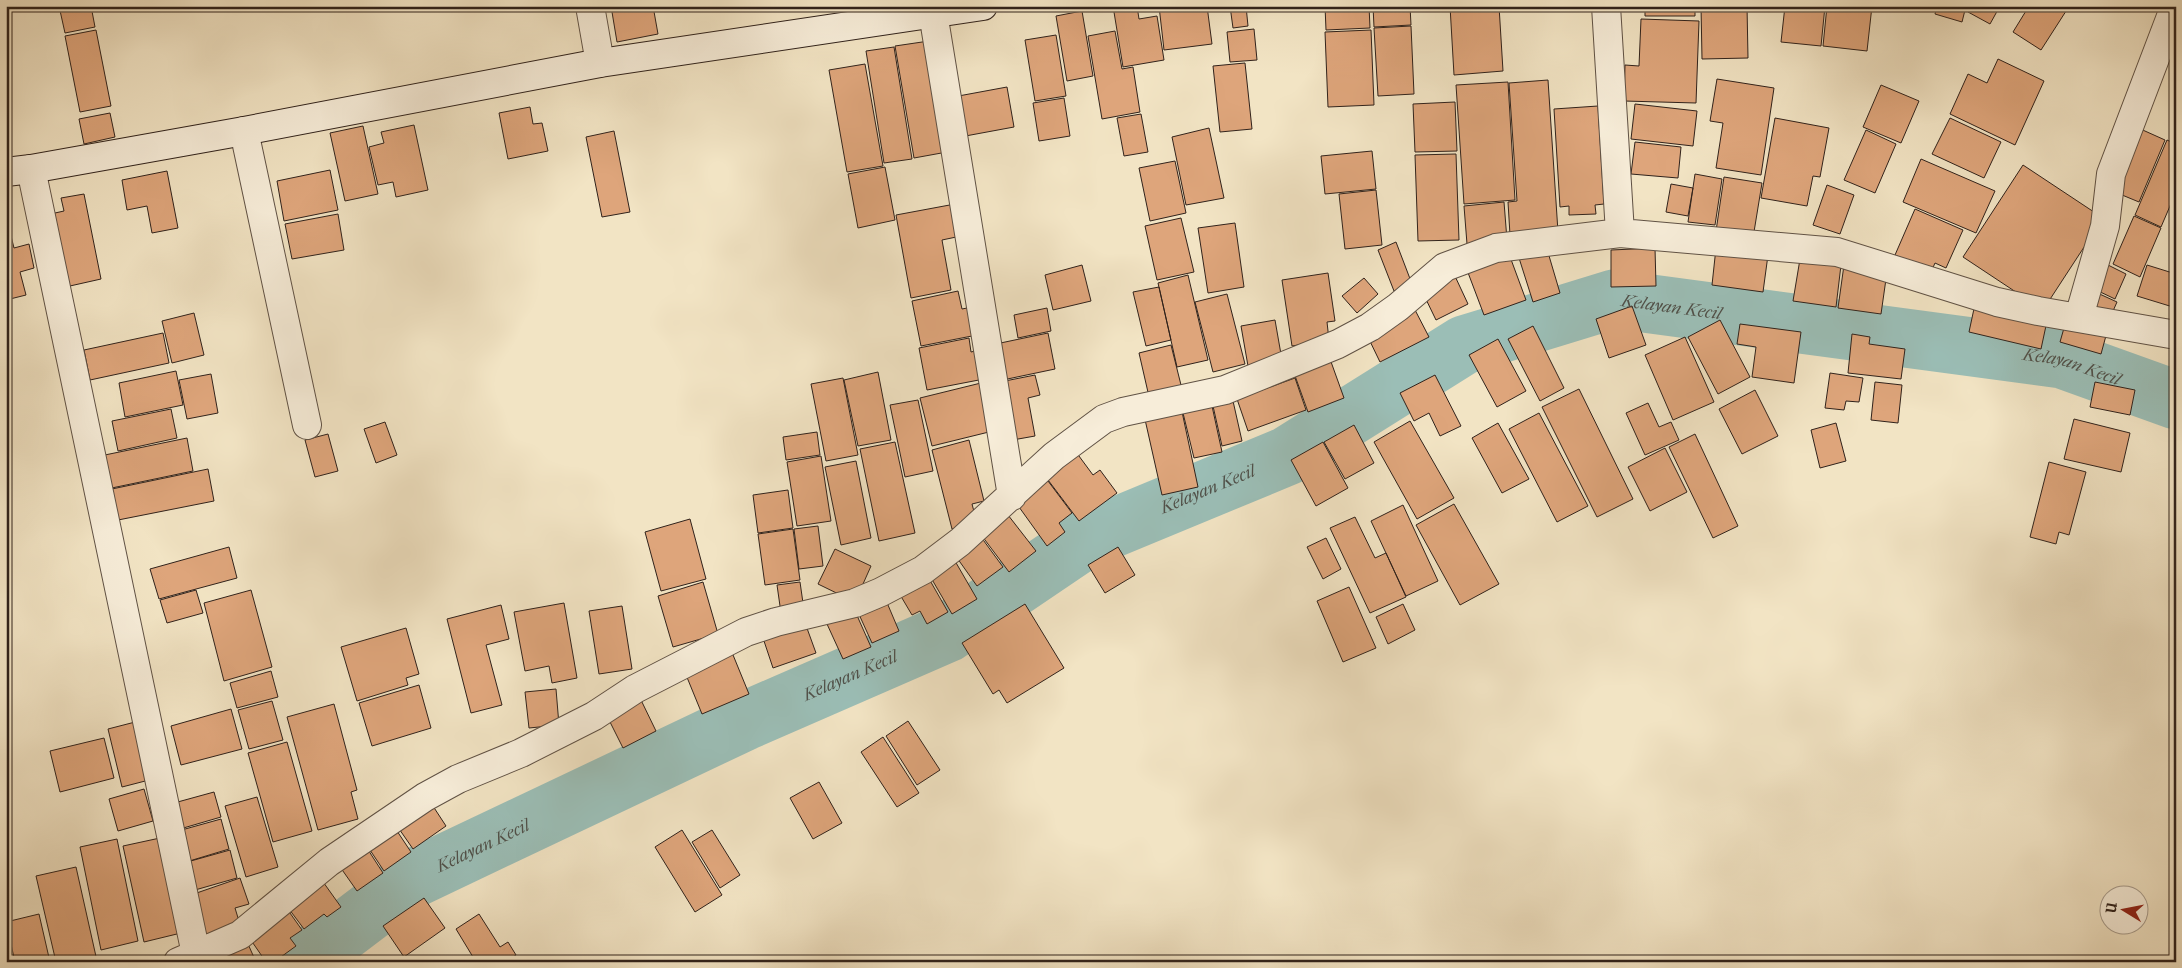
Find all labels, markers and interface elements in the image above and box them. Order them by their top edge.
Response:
water label: Kelayan Kecil [1618,290,1725,325]
water label: Kelayan Kecil [2019,344,2126,391]
water label: Kelayan Kecil [1155,459,1261,519]
water label: Kelayan Kecil [798,645,903,706]
water label: Kelayan Kecil [431,814,535,878]
north arrow [2100,886,2150,936]
text: U [2102,901,2121,916]

